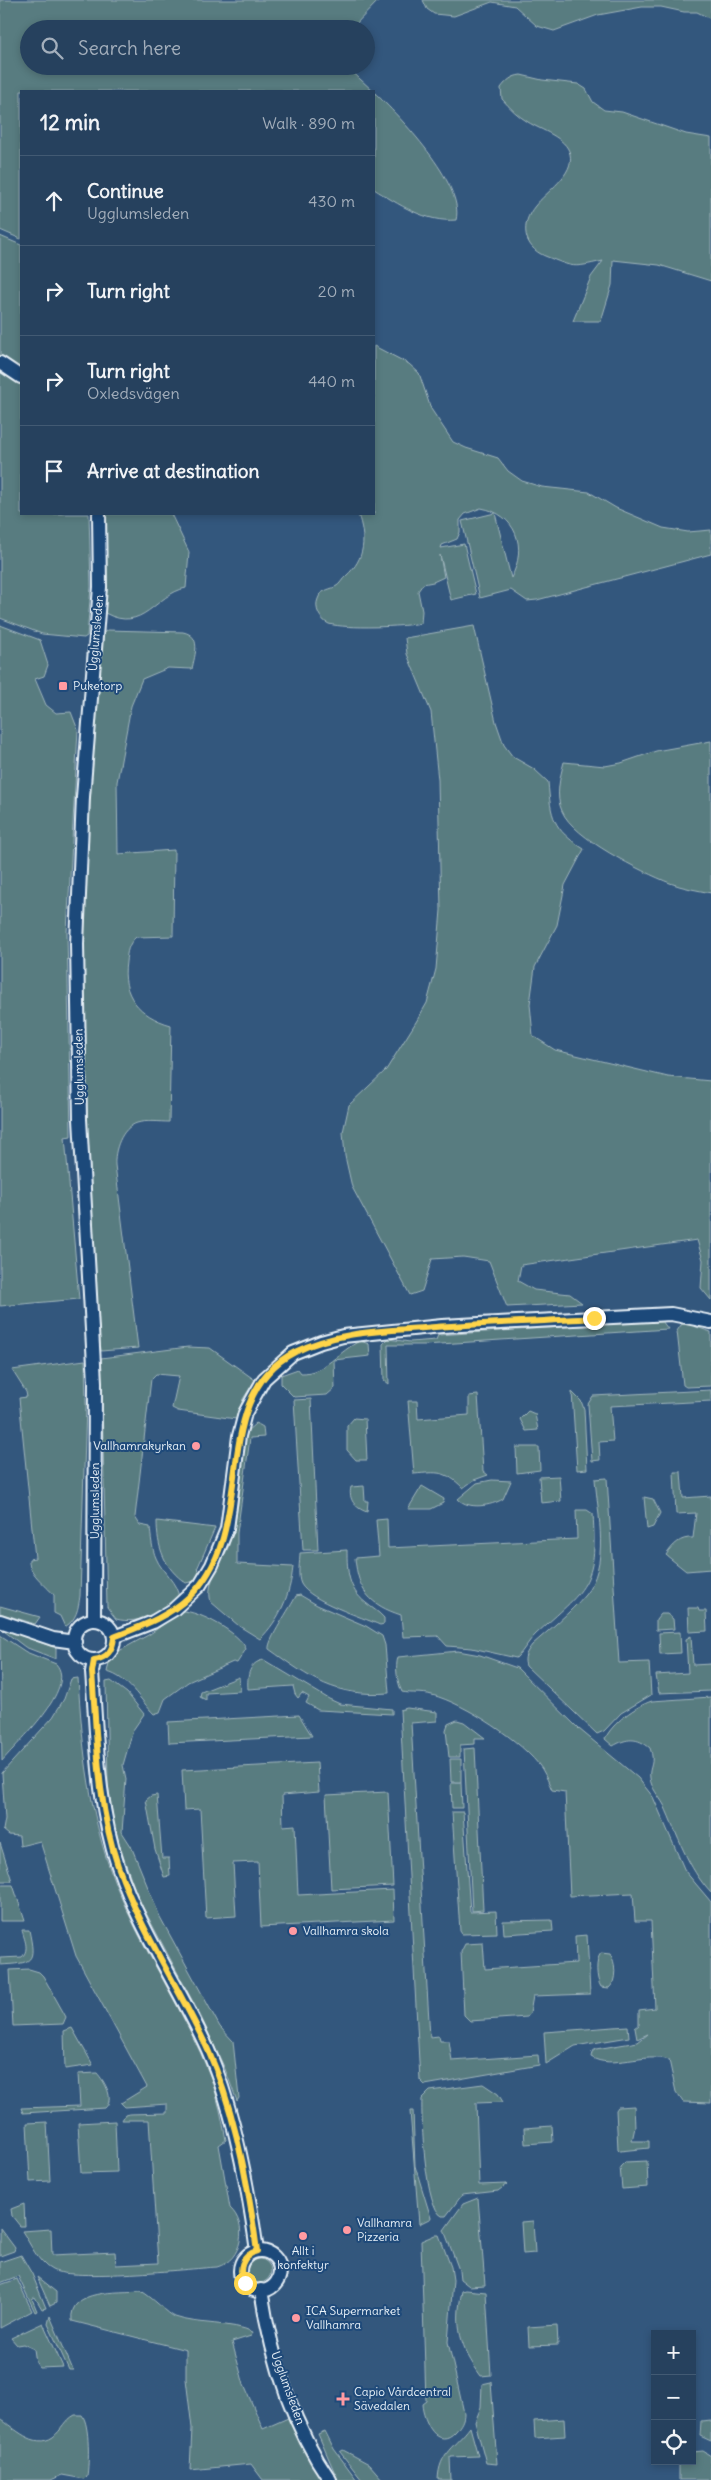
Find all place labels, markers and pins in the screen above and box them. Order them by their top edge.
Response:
place label: Puketorp [73,678,122,693]
marker: Puketorp [57,680,69,692]
place label: Vallhamrakyrkan [93,1438,186,1453]
marker: Vallhamrakyrkan [190,1440,202,1452]
place label: Vallhamra skola [303,1923,389,1938]
marker: Vallhamra skola [287,1925,299,1937]
place label: Vallhamra Pizzeria [357,2215,412,2244]
marker: Vallhamra Pizzeria [341,2224,353,2236]
marker: Allt i konfektyr [297,2230,309,2242]
place label: Allt i konfektyr [277,2243,329,2272]
place label: ICA Supermarket Vallhamra [306,2303,400,2332]
marker: ICA Supermarket Vallhamra [290,2312,302,2324]
place label: Capio Vårdcentral Sävedalen [354,2384,451,2413]
marker: Capio Vårdcentral Sävedalen [336,2392,350,2406]

